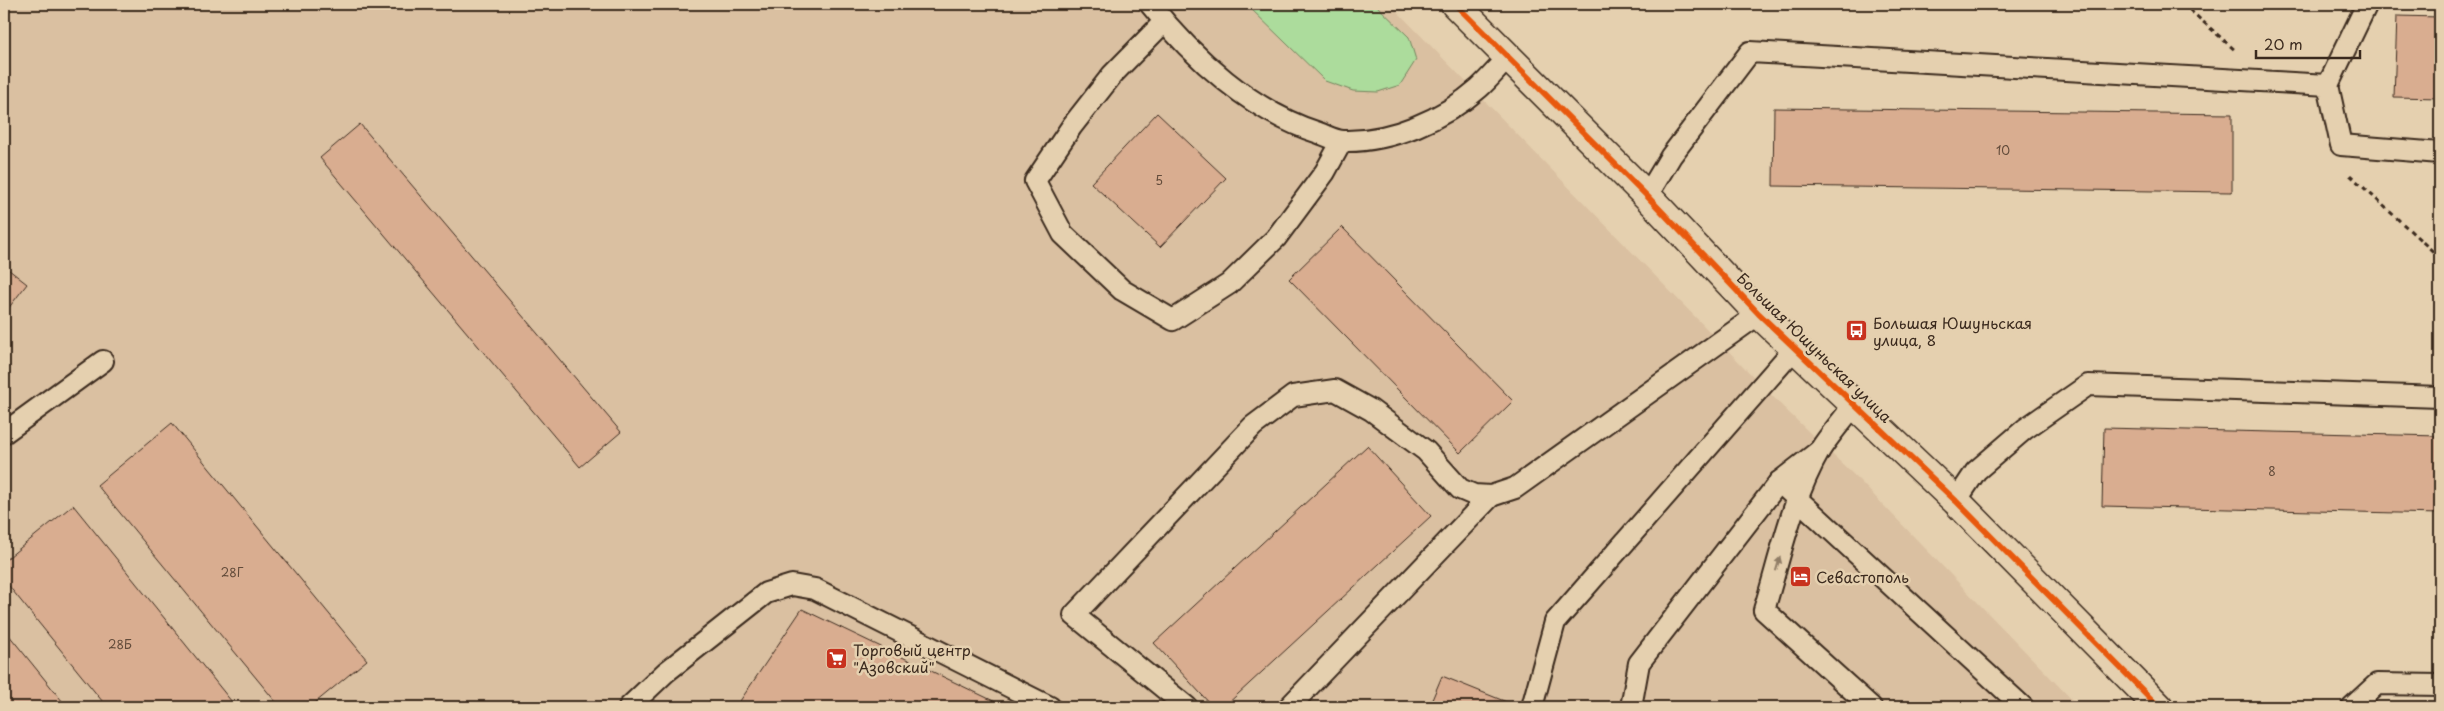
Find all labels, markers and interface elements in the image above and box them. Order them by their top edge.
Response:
scale bar [2256,28,2360,60]
text: 20 m [2264,32,2303,55]
house number: 10 [1996,141,2010,159]
house number: 5 [1155,171,1163,189]
street label: Большая Юшуньская улица [1732,267,1898,428]
place label: Большая Юшуньская улица, 8 [1873,311,2032,351]
bus stop icon: Большая Юшуньская улица, 8 [1845,319,1869,343]
house number: 8 [2268,462,2276,480]
one-way arrow [1775,556,1783,571]
house number: 28Г [221,563,244,581]
hotel icon: Севастополь [1788,564,1812,588]
place label: Севастополь [1816,565,1909,588]
house number: 28Б [108,635,132,653]
place label: Торговый центр "Азовский" [853,638,971,678]
supermarket icon: Торговый центр "Азовский" [825,646,849,670]

